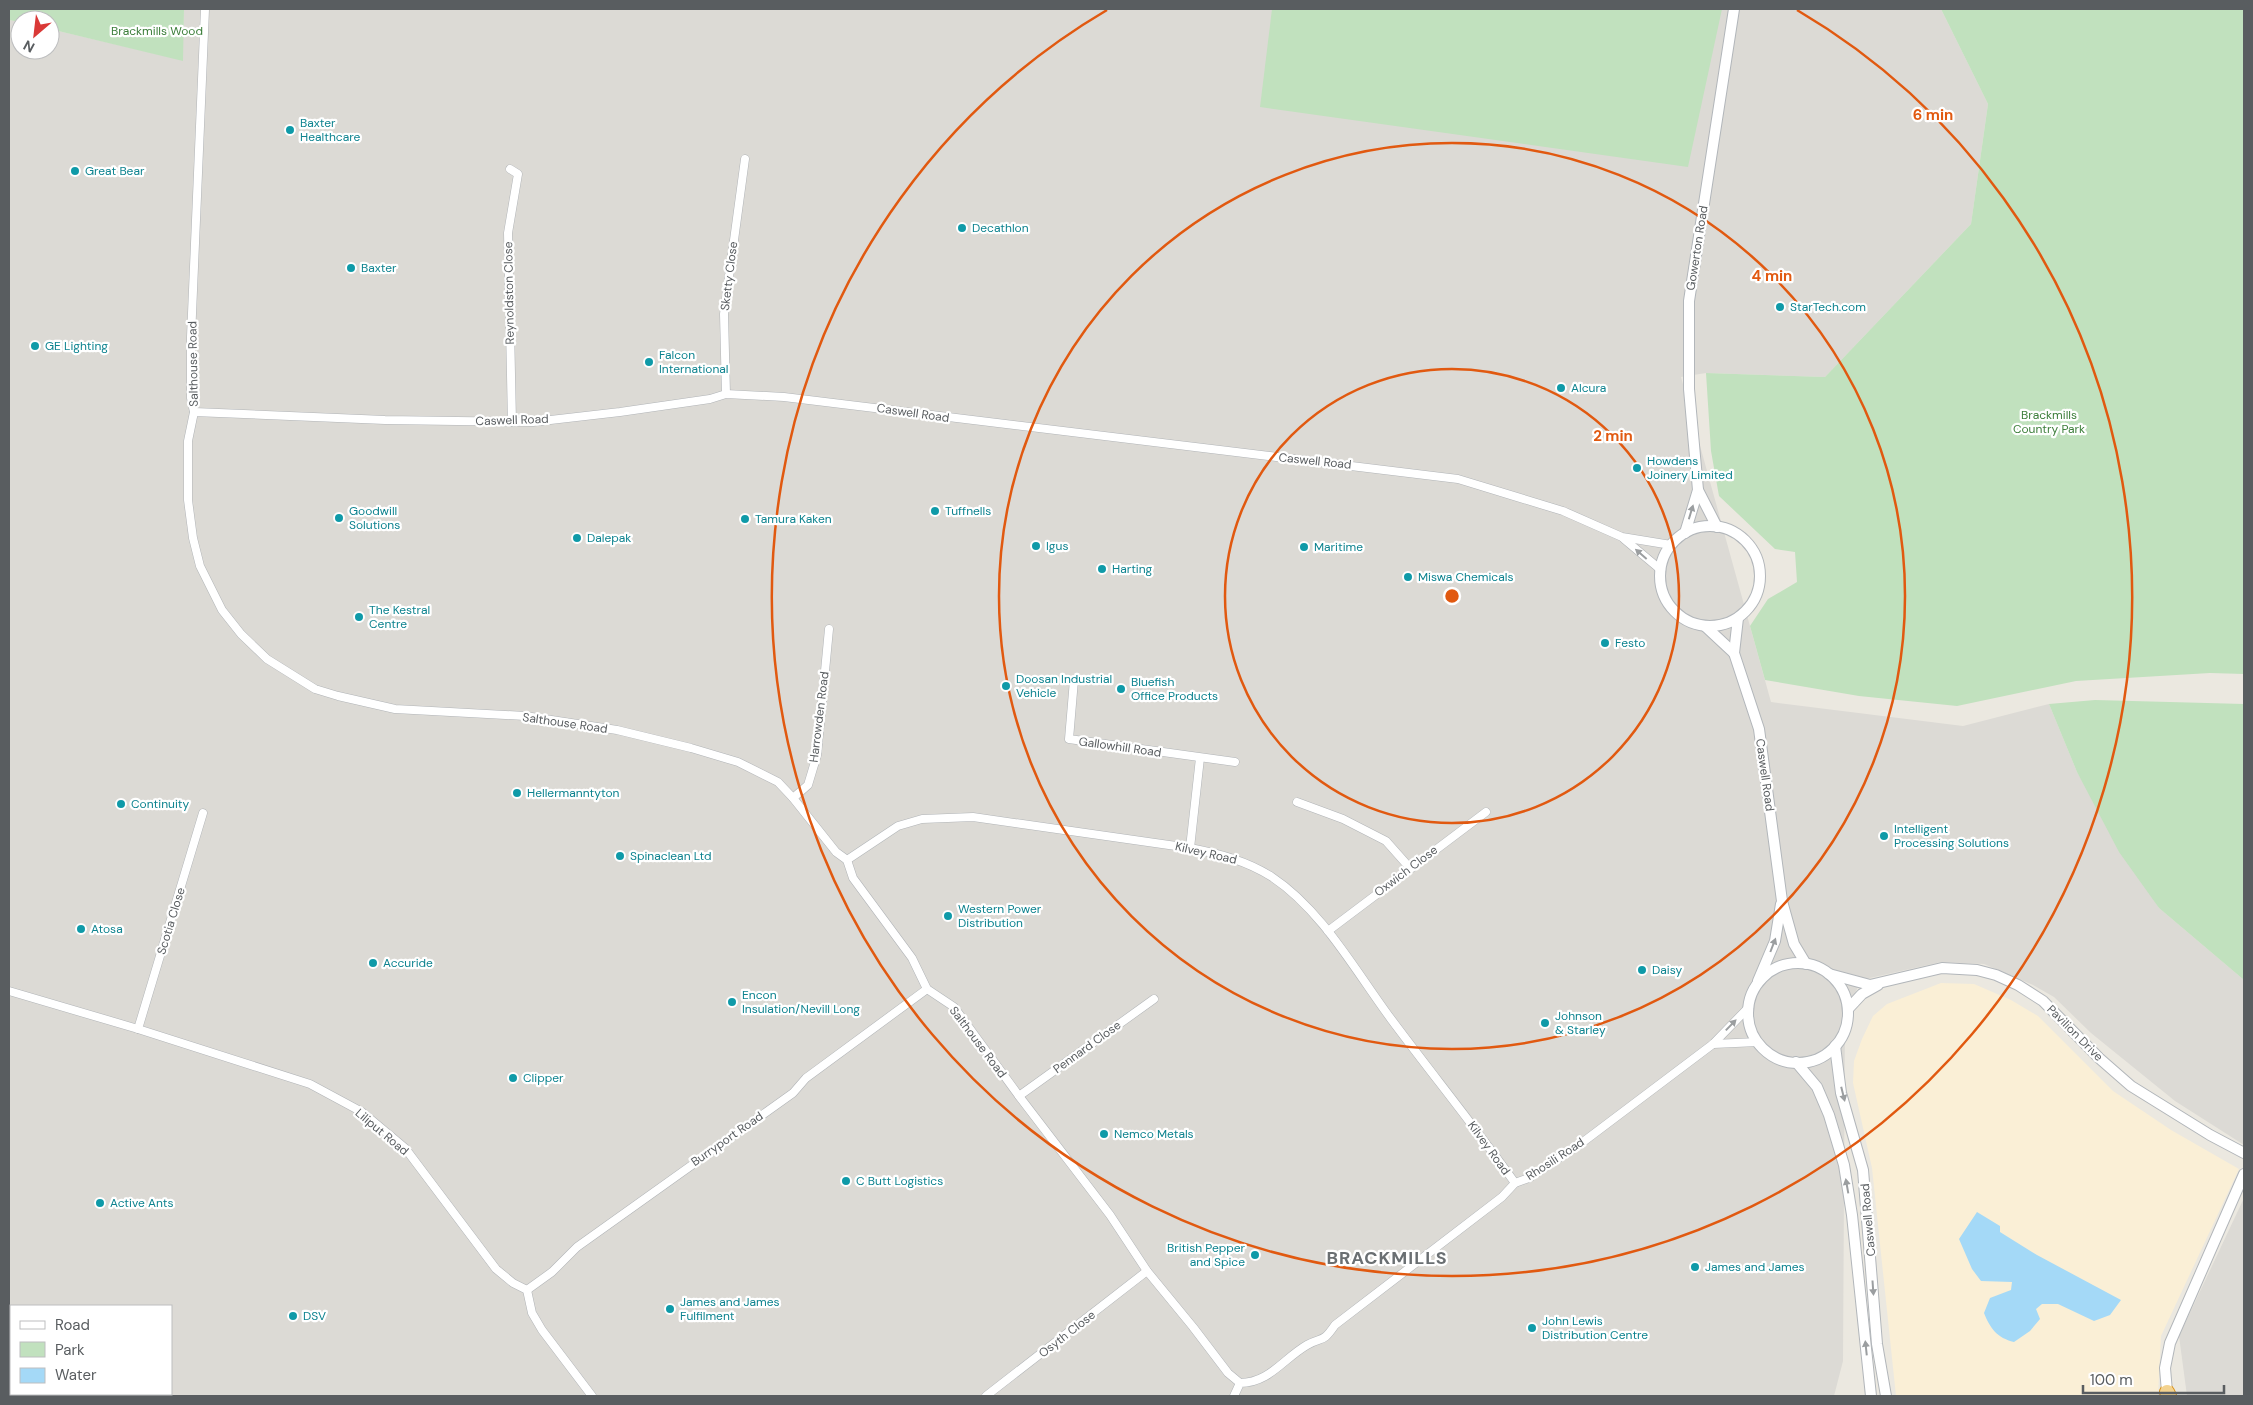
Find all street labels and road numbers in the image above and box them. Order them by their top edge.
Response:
street label: Gowerton Road [1682,204,1712,292]
street label: Sketty Close [717,240,741,312]
street label: Reynoldston Close [500,241,518,345]
street label: Salthouse Road [184,321,202,407]
street label: Caswell Road [876,400,950,426]
street label: Caswell Road [475,411,549,429]
street label: Caswell Road [1278,449,1352,473]
street label: Harrowden Road [805,671,833,763]
street label: Salthouse Road [521,709,609,737]
street label: Gallowhill Road [1078,733,1162,761]
street label: Caswell Road [1752,738,1778,812]
street label: Kilvey Road [1174,838,1238,868]
street label: Oxwich Close [1371,842,1441,900]
street label: Scotia Close [153,885,189,956]
street label: Pavilion Drive [2043,1001,2107,1065]
street label: Salthouse Road [946,1003,1010,1081]
street label: Pennard Close [1050,1017,1124,1077]
street label: Liliput Road [352,1105,412,1159]
street label: Burryport Road [688,1108,766,1170]
street label: Kilvey Road [1464,1118,1514,1178]
street label: Rhosili Road [1523,1134,1587,1184]
street label: Caswell Road [1857,1183,1879,1257]
street label: Osyth Close [1035,1307,1099,1361]

